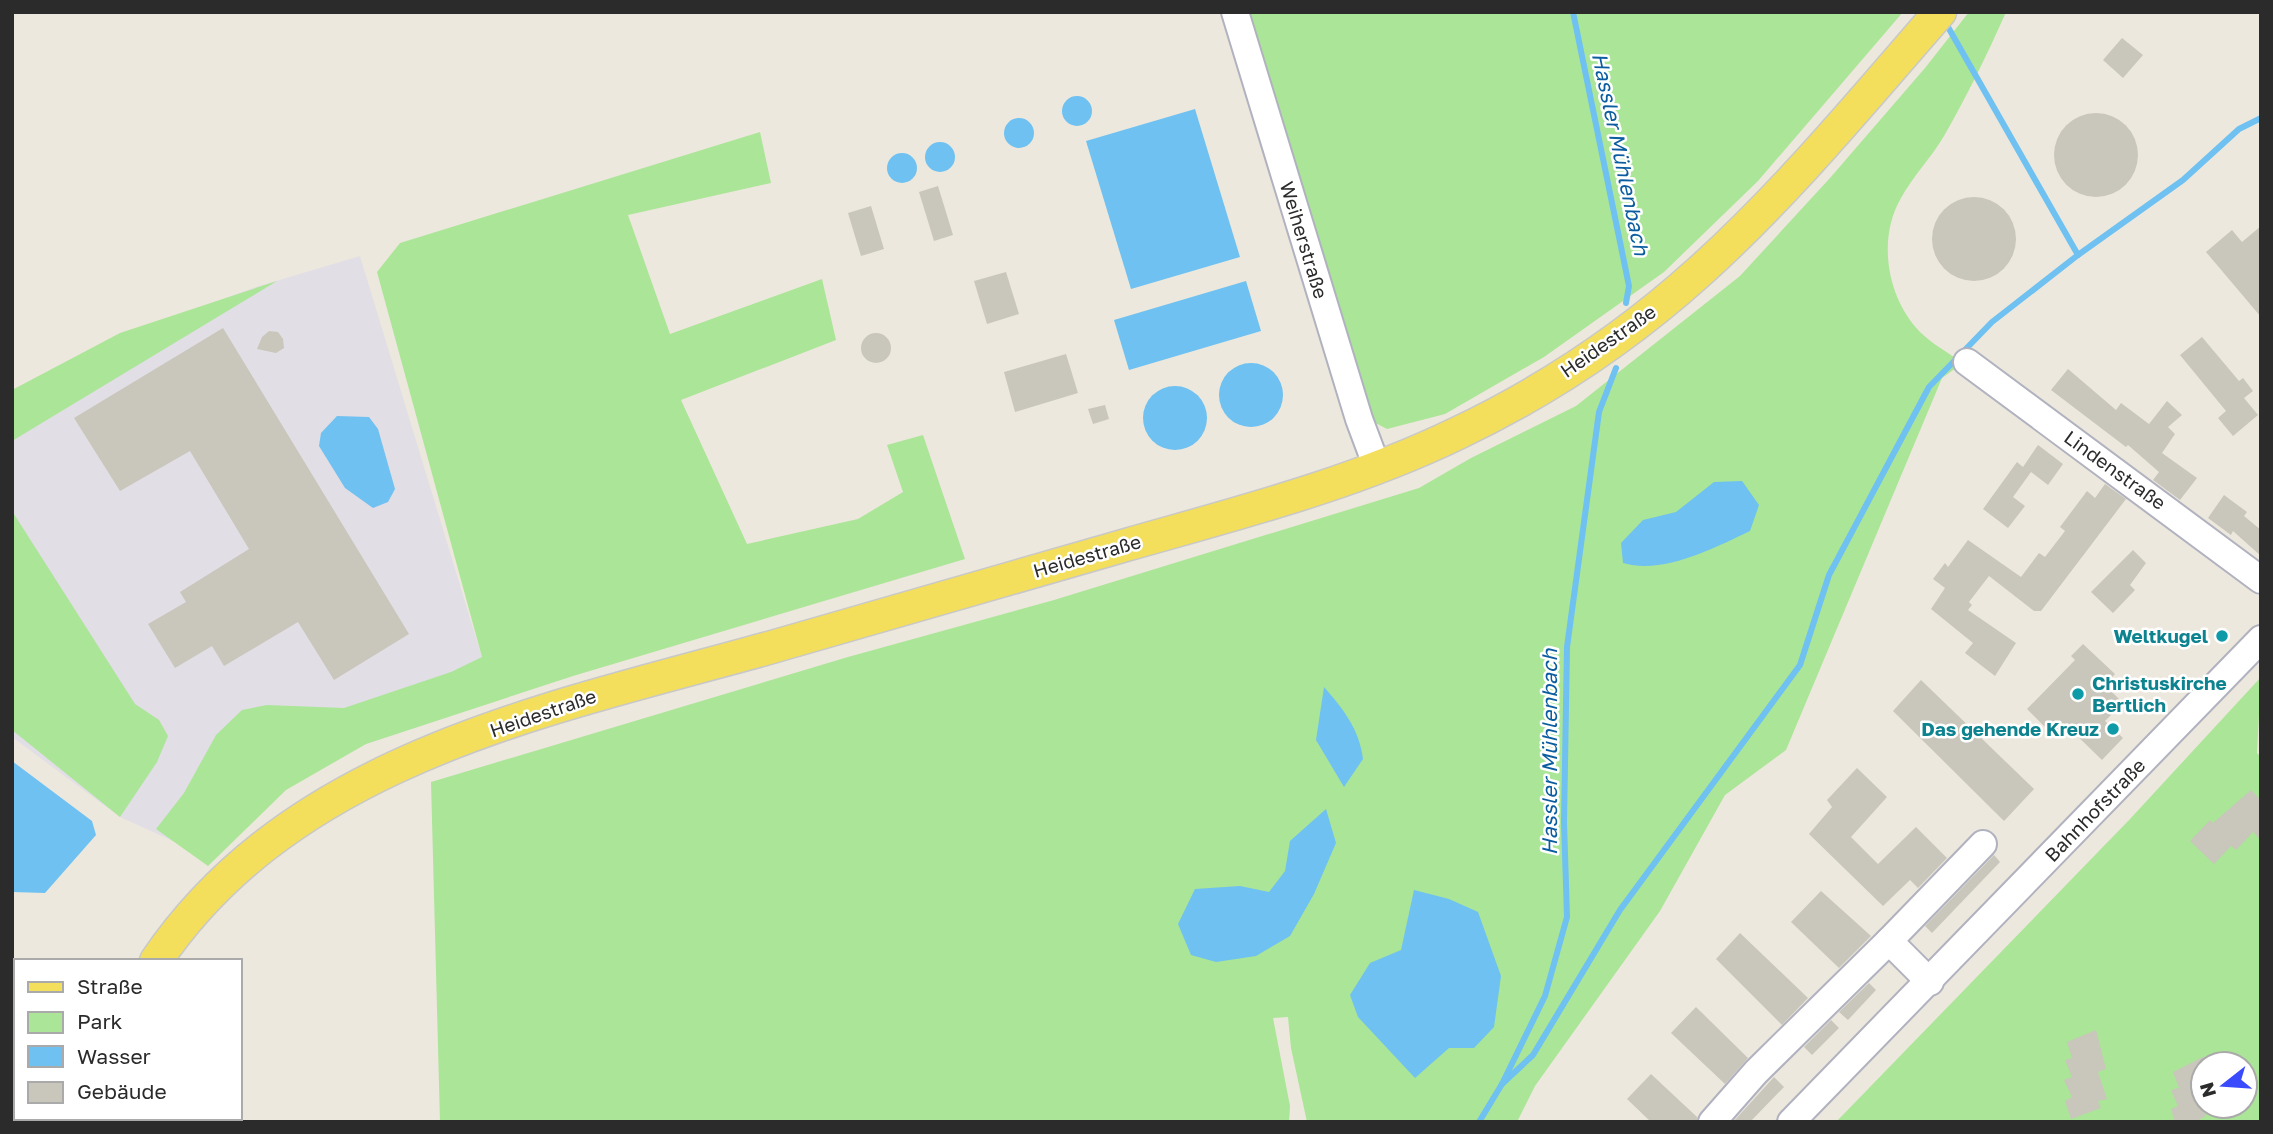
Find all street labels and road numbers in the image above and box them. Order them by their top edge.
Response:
street label: Weiherstraße [1276,178,1333,301]
street label: Heidestraße [1556,299,1660,382]
street label: Lindenstraße [2060,425,2170,514]
street label: Heidestraße [1030,529,1143,582]
street label: Heidestraße [487,684,599,741]
street label: Bahnhofstraße [2040,753,2150,866]

